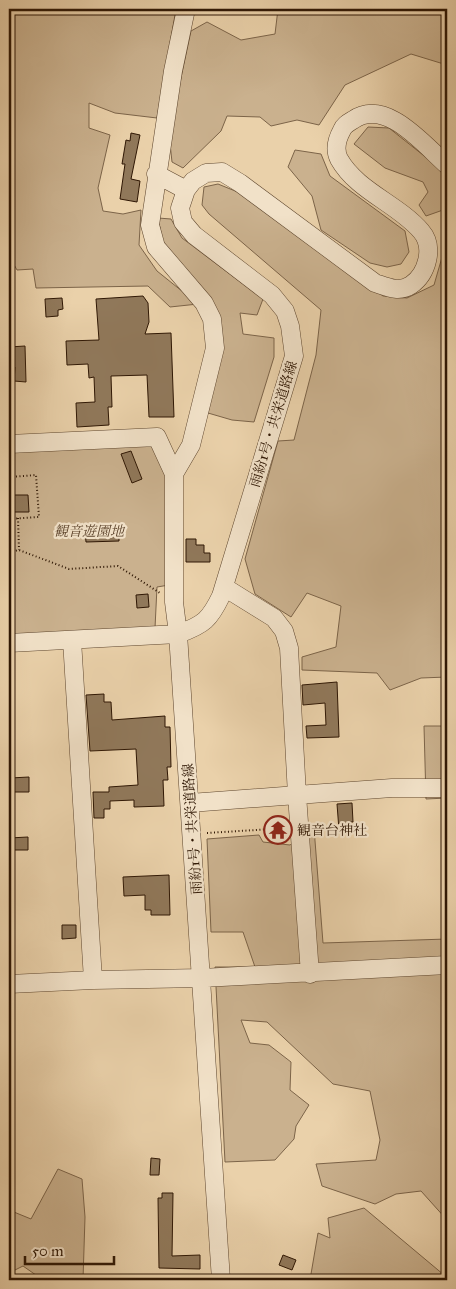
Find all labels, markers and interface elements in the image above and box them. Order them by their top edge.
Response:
street label: 雨紛1号・共栄道路線 [246,359,301,490]
park label: 観音遊園地 [54,523,126,540]
street label: 雨紛1号・共栄道路線 [179,763,206,895]
temple icon: 観音台神社 [263,815,293,845]
place label: 観音台神社 [297,822,367,839]
scale bar [25,1234,114,1266]
text: 50 m [32,1242,64,1260]

